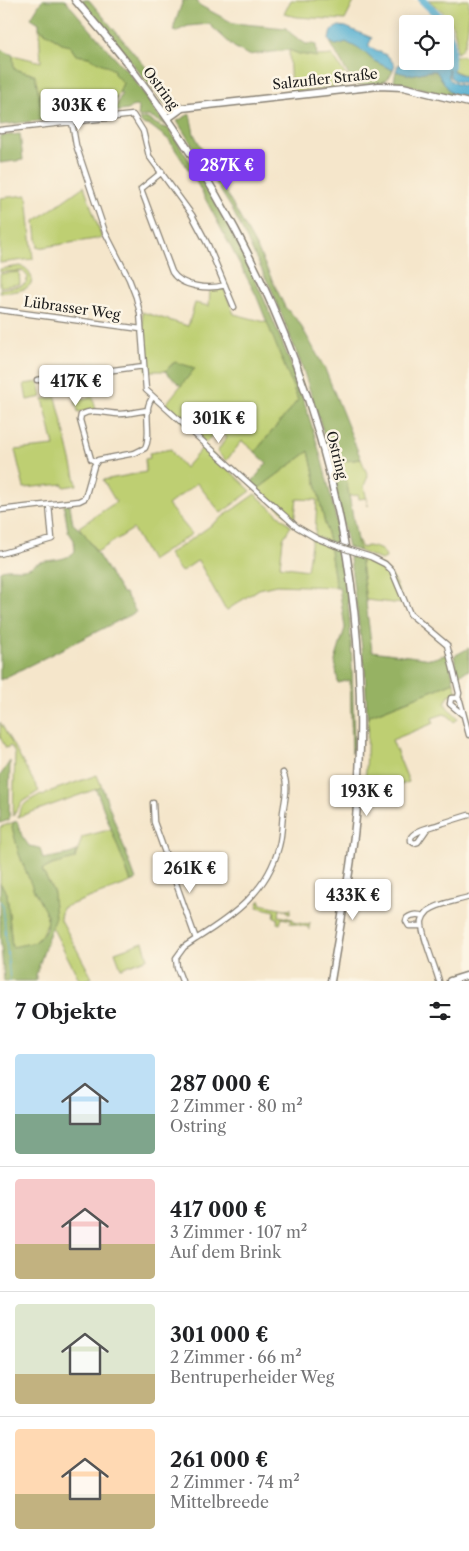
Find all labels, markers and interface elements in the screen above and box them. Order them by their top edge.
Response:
map controls [399,15,454,70]
button: locate [399,15,454,70]
street label: Ostring [139,63,183,113]
street label: Salzufler Straße [271,65,379,93]
pin: 303K € [38,88,120,131]
text: 303K € [52,95,106,115]
pin: 287K € [186,148,268,191]
text: 287K € [200,155,254,175]
street label: Lübrasser Weg [22,292,122,324]
pin: 417K € [35,364,117,407]
text: 417K € [50,371,102,391]
pin: 301K € [178,402,260,444]
text: 301K € [192,408,246,428]
street label: Ostring [322,429,352,481]
pin: 193K € [326,774,408,817]
text: 193K € [341,781,393,801]
pin: 261K € [149,852,231,894]
text: 261K € [164,858,216,878]
pin: 433K € [312,878,394,921]
text: 433K € [326,885,380,905]
icon: filters [426,997,454,1025]
text: 7 Objekte [15,999,117,1024]
text: 287 000 € [170,1071,270,1096]
icon: home [55,1074,115,1134]
text: 2 Zimmer · 80 m² [170,1096,303,1116]
text: Ostring [170,1116,226,1136]
text: 417 000 € [170,1197,267,1222]
icon: home [55,1199,115,1259]
text: 3 Zimmer · 107 m² [170,1222,307,1242]
text: Auf dem Brink [170,1242,281,1262]
text: 301 000 € [170,1322,269,1347]
icon: home [55,1324,115,1384]
text: 2 Zimmer · 66 m² [170,1347,302,1367]
text: Bentruperheider Weg [170,1367,334,1387]
text: 261 000 € [170,1447,268,1472]
icon: home [55,1449,115,1509]
text: 2 Zimmer · 74 m² [170,1472,300,1492]
text: Mittelbreede [170,1492,269,1512]

